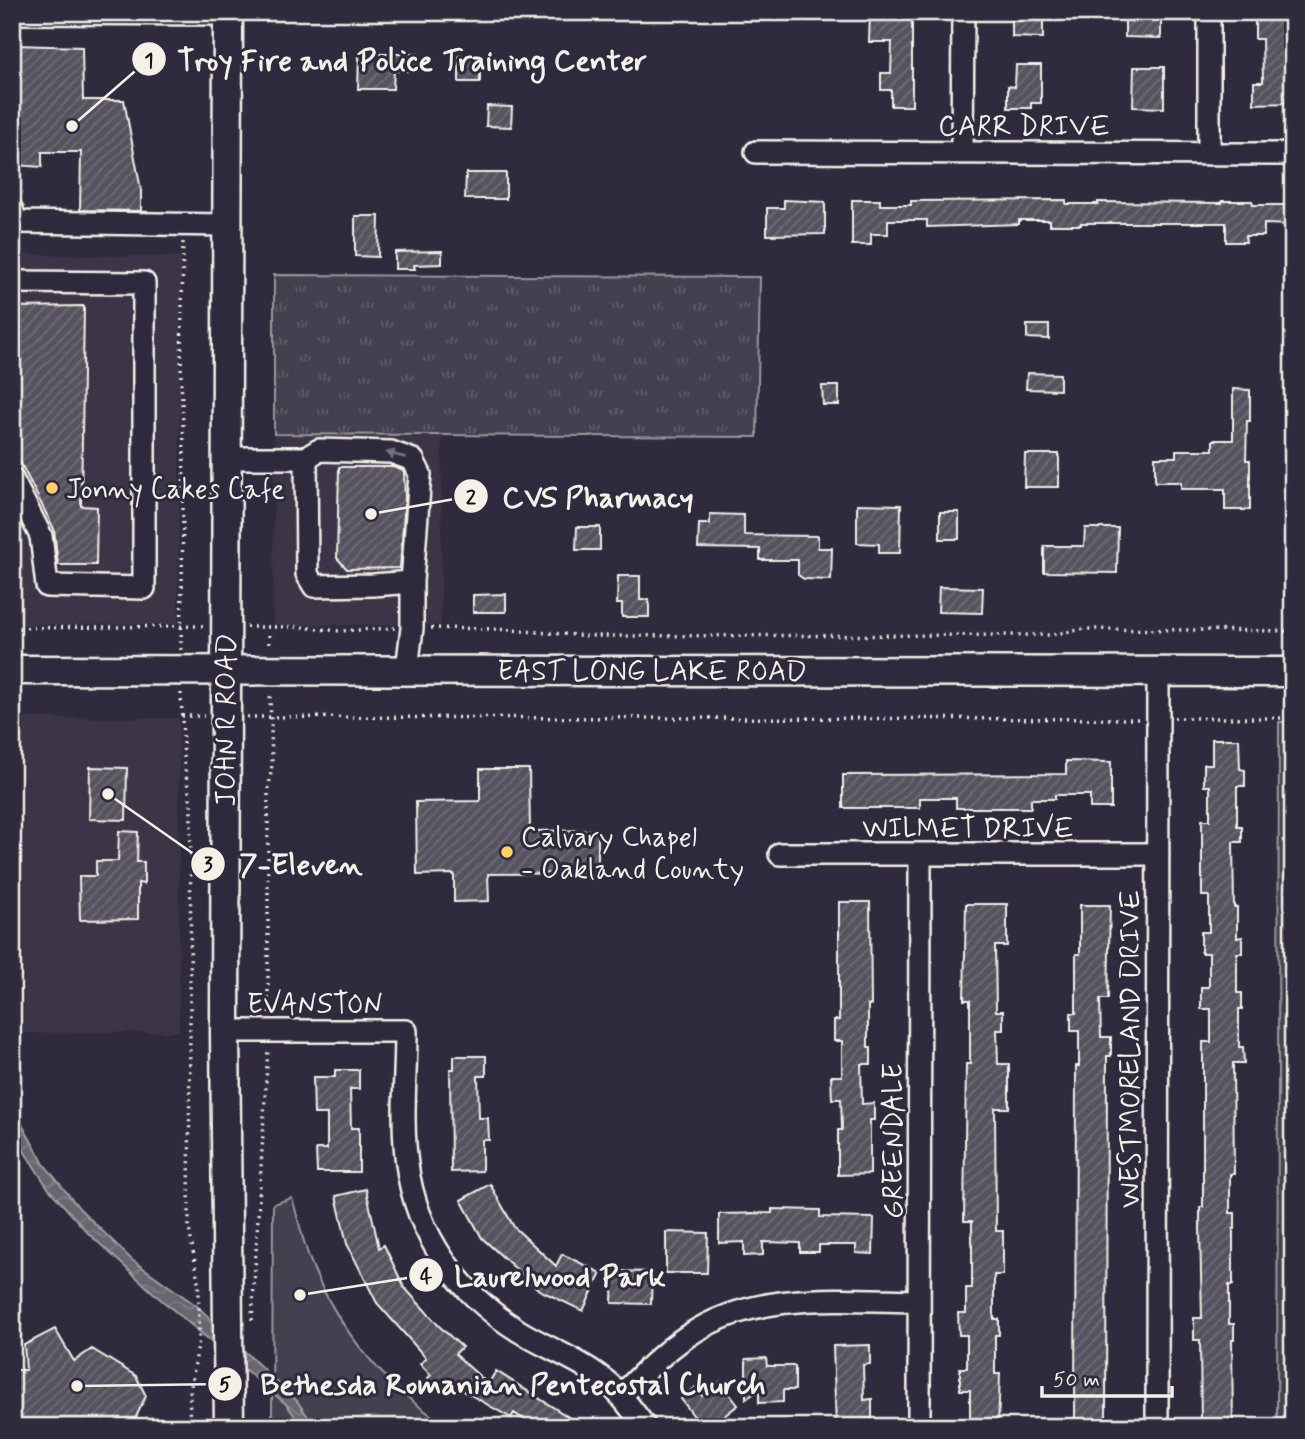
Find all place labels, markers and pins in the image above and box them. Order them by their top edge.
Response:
callout: Troy Fire and Police Training Center [131,34,657,85]
callout: CVS Pharmacy [453,471,708,522]
place label: Jonny Cakes Cafe [66,472,285,509]
marker: Jonny Cakes Cafe [44,480,60,496]
place label: Calvary Chapel - Oakland County [521,820,744,889]
callout: 7-Eleven [190,838,376,889]
marker: Calvary Chapel - Oakland County [499,844,515,860]
callout: Laurelwood Park [409,1250,676,1301]
callout: Bethesda Romanian Pentecostal Church [208,1358,783,1409]

